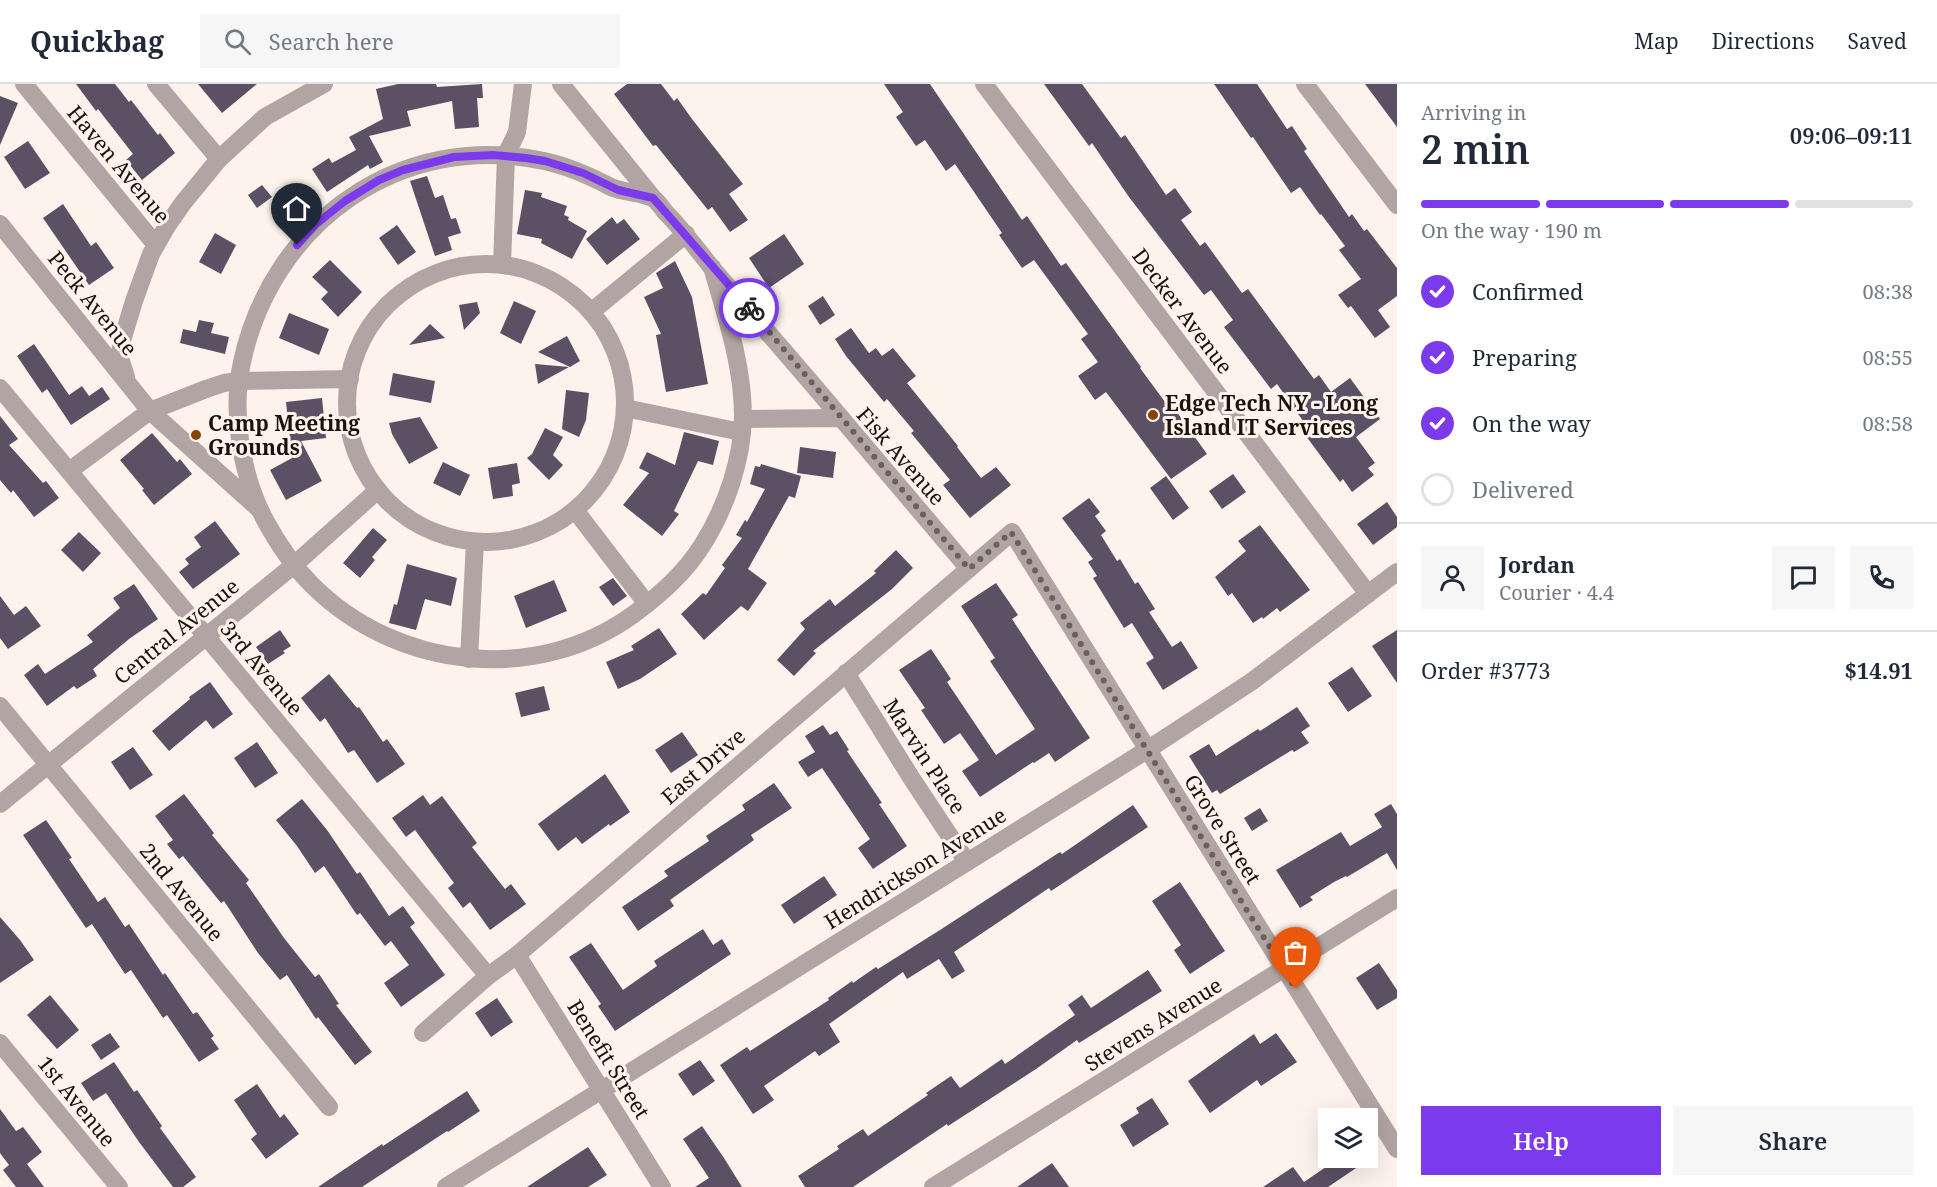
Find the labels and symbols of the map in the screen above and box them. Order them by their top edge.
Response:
street label: Haven Avenue [61,99,177,229]
pin [271,183,322,245]
street label: Decker Avenue [1127,243,1239,379]
street label: Peck Avenue [42,245,144,361]
courier [719,278,779,338]
place label: Edge Tech NY - Long Island IT Services [1165,389,1378,441]
street label: Fisk Avenue [851,401,951,511]
marker: Edge Tech NY - Long Island IT Services [1146,408,1160,422]
place label: Camp Meeting Grounds [208,409,360,461]
marker: Camp Meeting Grounds [189,428,203,442]
street label: Central Avenue [108,572,244,690]
street label: 3rd Avenue [214,615,310,721]
street label: Marvin Place [877,693,973,819]
street label: East Drive [655,722,751,810]
street label: Grove Street [1178,769,1268,889]
street label: Hendrickson Avenue [819,801,1011,935]
street label: 2nd Avenue [134,837,230,947]
pin [1270,927,1321,989]
street label: Stevens Avenue [1079,971,1227,1077]
street label: Benefit Street [561,994,657,1124]
street label: 1st Avenue [32,1050,122,1152]

